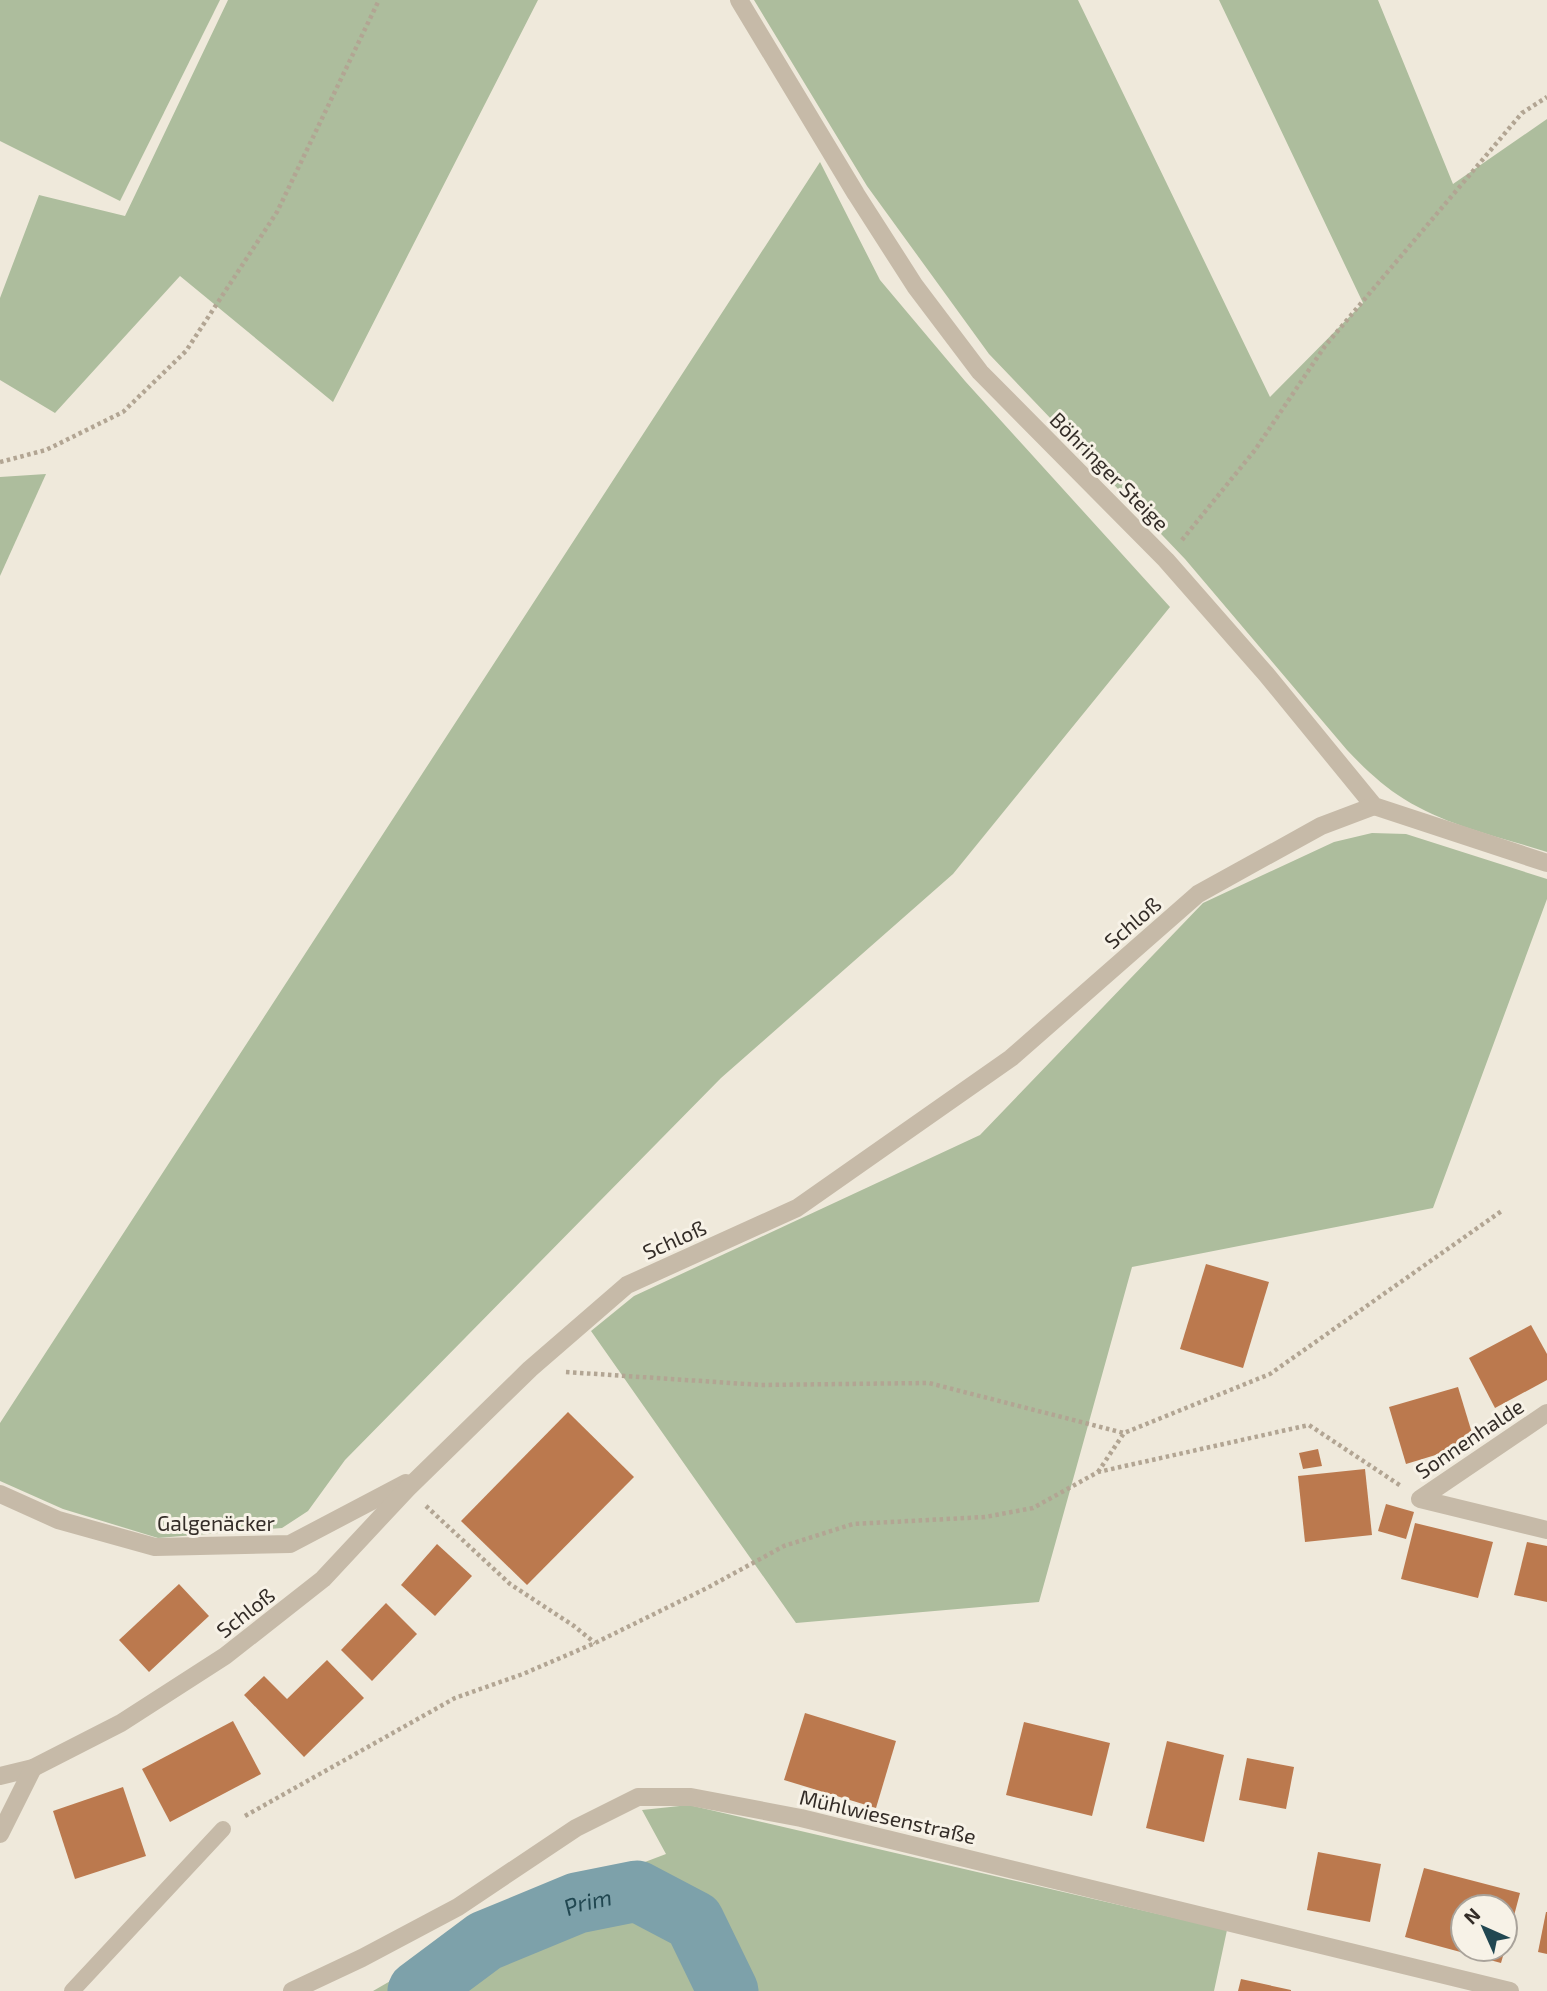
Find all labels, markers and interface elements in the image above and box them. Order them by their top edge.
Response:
street label: Böhringer Steige [1045,406,1175,536]
street label: Schloß [1099,891,1165,953]
street label: Schloß [639,1214,709,1264]
street label: Sonnenhalde [1410,1393,1528,1483]
street label: Galgenäcker [157,1510,276,1535]
street label: Schloß [211,1582,279,1642]
street label: Mühlwiesenstraße [797,1784,979,1848]
water label: Prim [559,1882,614,1921]
north arrow [1449,1893,1519,1963]
text: N [1459,1903,1485,1929]

